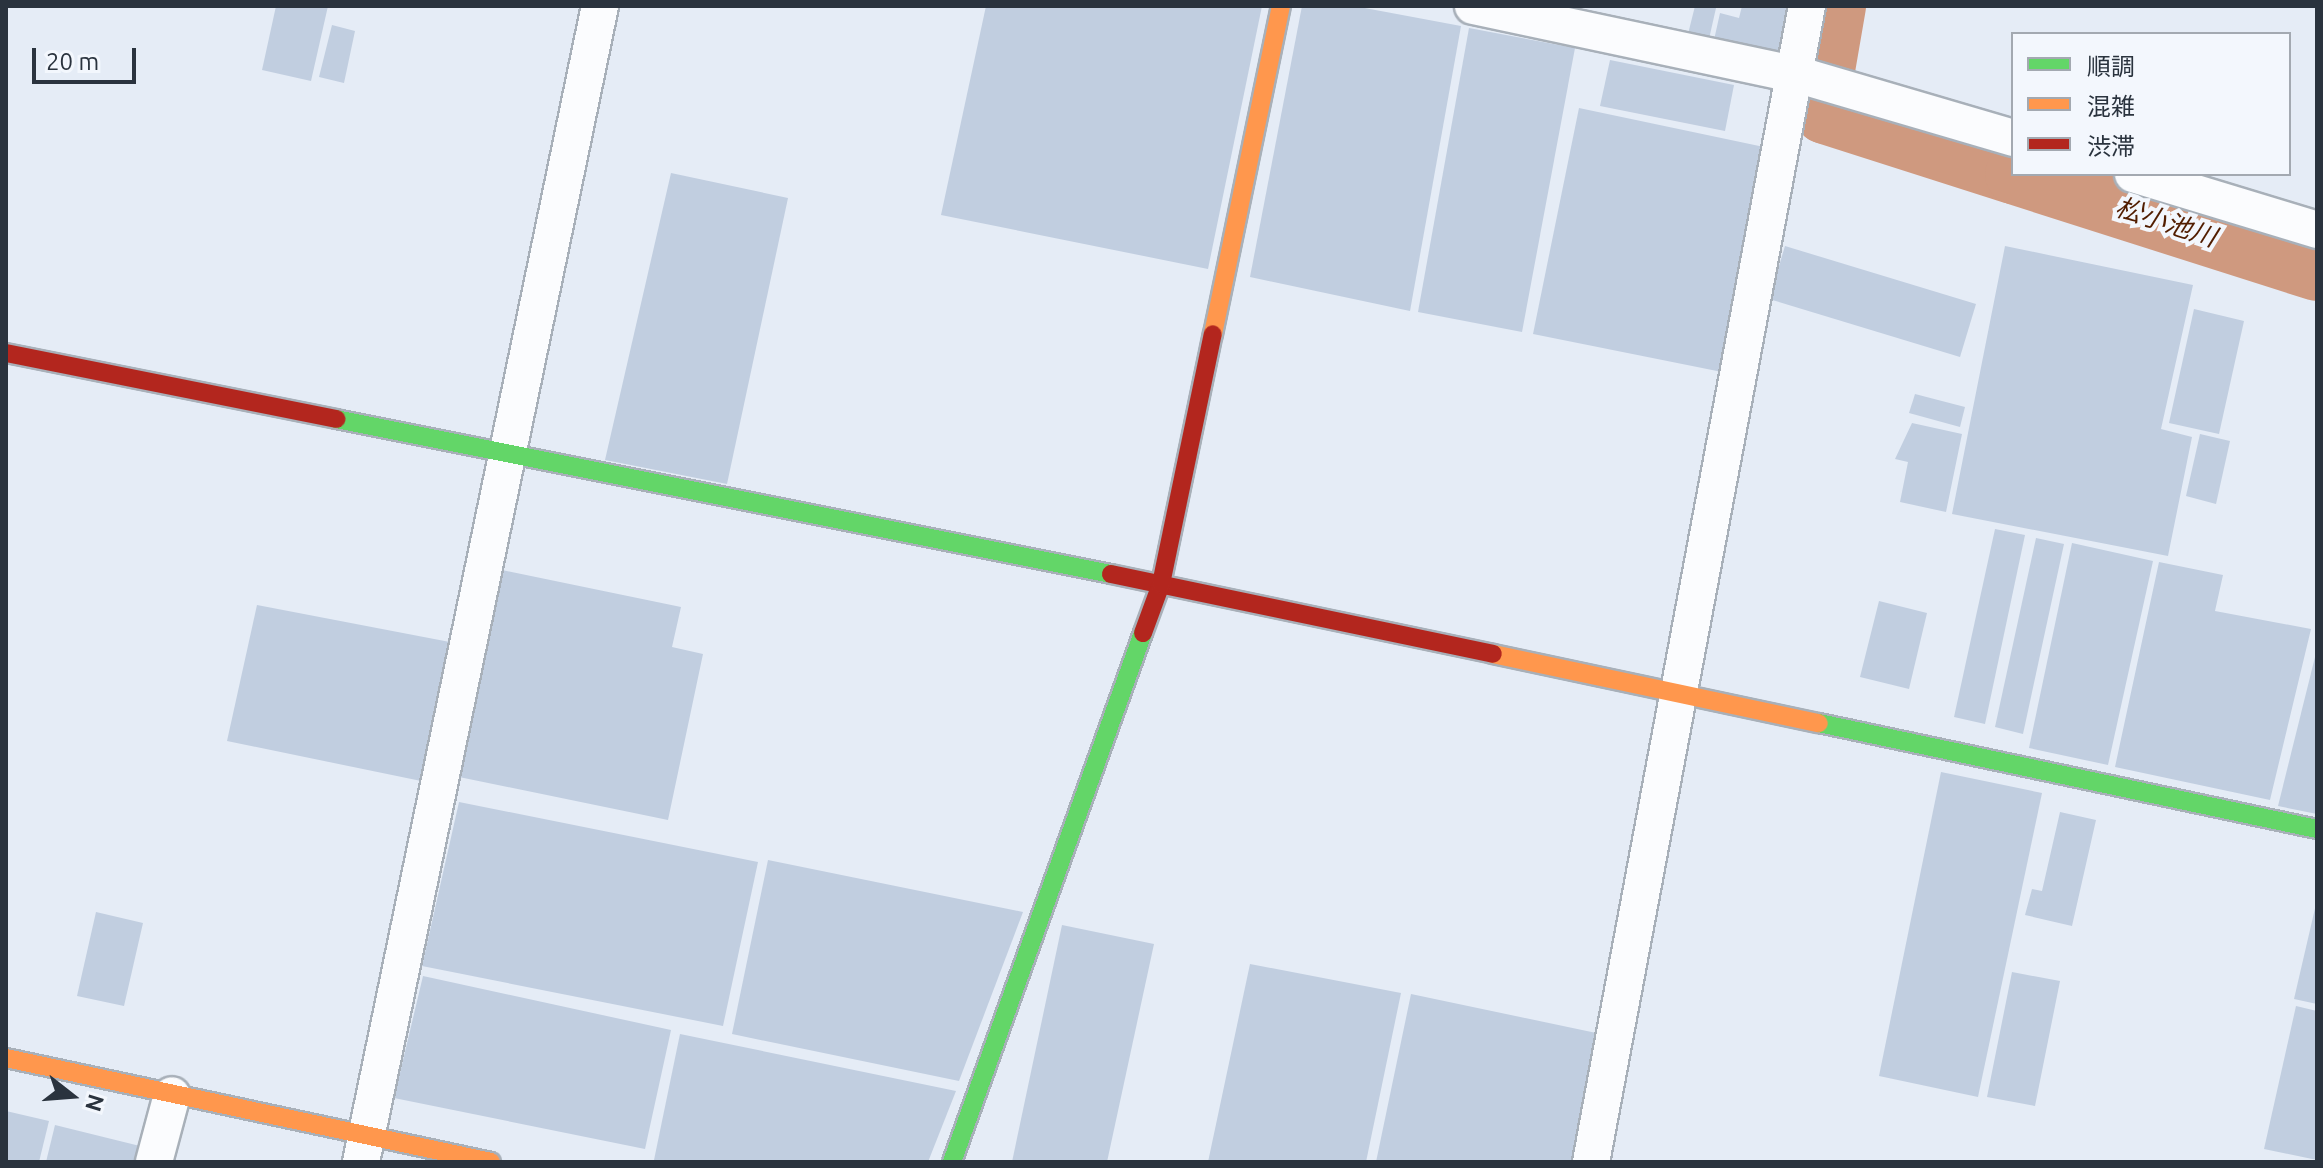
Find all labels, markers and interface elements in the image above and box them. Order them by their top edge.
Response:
scale bar [36,32,140,82]
legend [2011,32,2291,176]
text: 20 m [46,48,99,75]
text: 順調 [2087,53,2135,80]
text: 混雑 [2087,93,2135,120]
text: 渋滞 [2087,133,2135,160]
water label: 松小池川 [2112,191,2220,253]
north arrow [32,1056,112,1136]
text: N [81,1092,110,1115]

